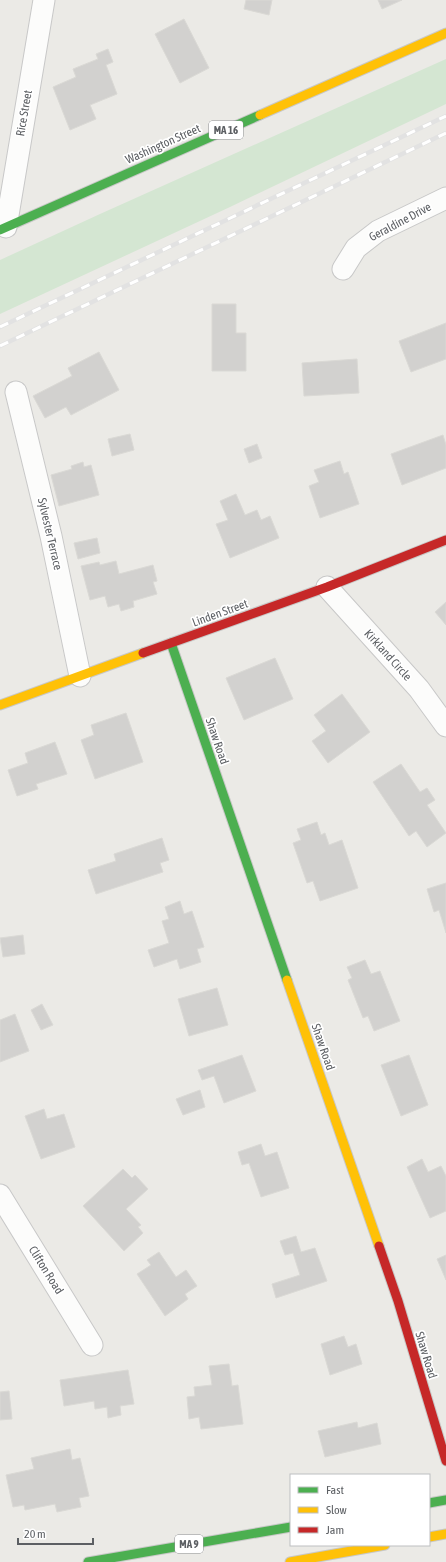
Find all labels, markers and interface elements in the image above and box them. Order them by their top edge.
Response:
street label: Rice Street [13,88,35,137]
street label: Washington Street [123,121,203,167]
road number: MA 16 [209,121,243,139]
street label: Geraldine Drive [367,200,433,244]
street label: Sylvester Terrace [35,497,65,571]
street label: Linden Street [190,596,250,630]
street label: Kirkland Circle [361,627,415,683]
street label: Shaw Road [203,716,231,766]
street label: Shaw Road [309,1022,337,1072]
street label: Clifton Road [26,1243,66,1297]
street label: Shaw Road [412,1330,440,1380]
legend [290,1474,430,1546]
text: Fast [326,1483,344,1497]
text: Slow [326,1503,347,1517]
scale bar [18,1520,93,1546]
text: Jam [326,1523,344,1537]
text: 20 m [24,1527,46,1541]
road number: MA 9 [175,1535,203,1553]

